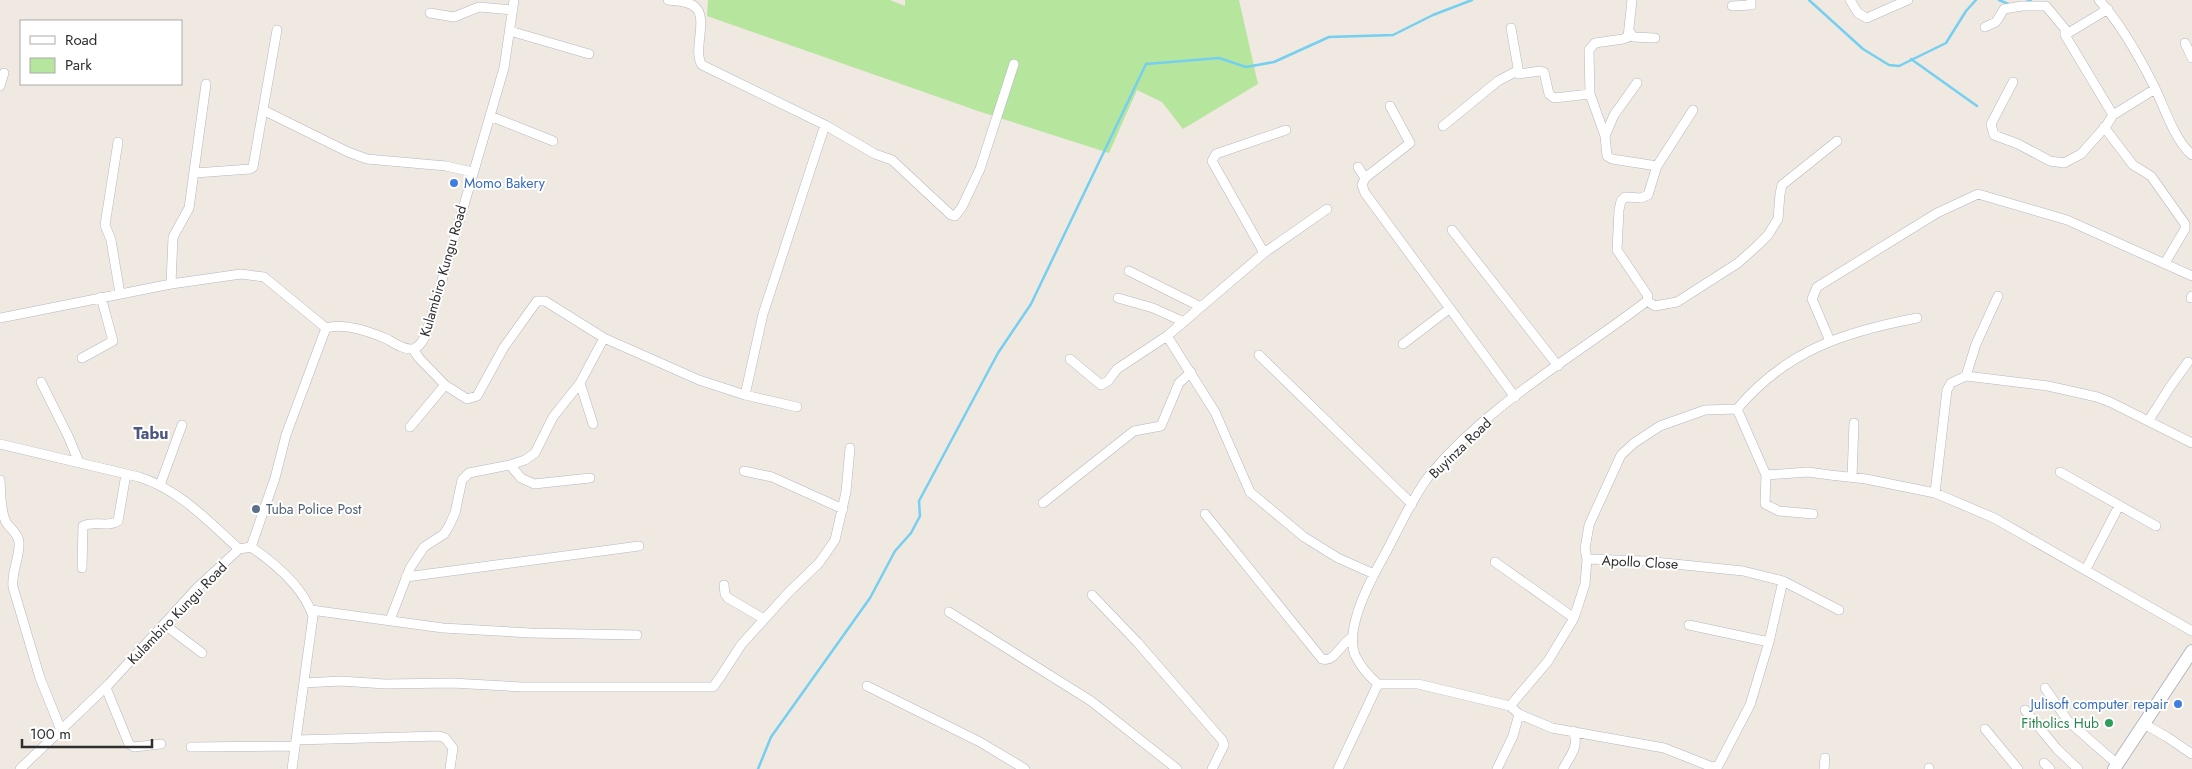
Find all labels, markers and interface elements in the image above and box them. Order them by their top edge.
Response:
legend [20,20,182,85]
text: Road [65,29,97,51]
text: Park [65,54,92,76]
place label: Momo Bakery [464,173,546,193]
marker: Momo Bakery [448,177,460,189]
street label: Kulambiro Kungu Road [415,203,471,339]
street label: Buyinza Road [1424,413,1496,483]
district label: Tabu [133,422,169,445]
place label: Tuba Police Post [266,499,362,519]
marker: Tuba Police Post [250,503,262,515]
street label: Apollo Close [1601,550,1679,574]
street label: Kulambiro Kungu Road [123,557,231,669]
place label: Julisoft computer repair [2028,694,2168,714]
marker: Julisoft computer repair [2172,698,2184,710]
place label: Fitholics Hub [2021,713,2099,733]
scale bar [22,716,152,748]
marker: Fitholics Hub [2103,717,2115,729]
text: 100 m [30,723,71,745]

